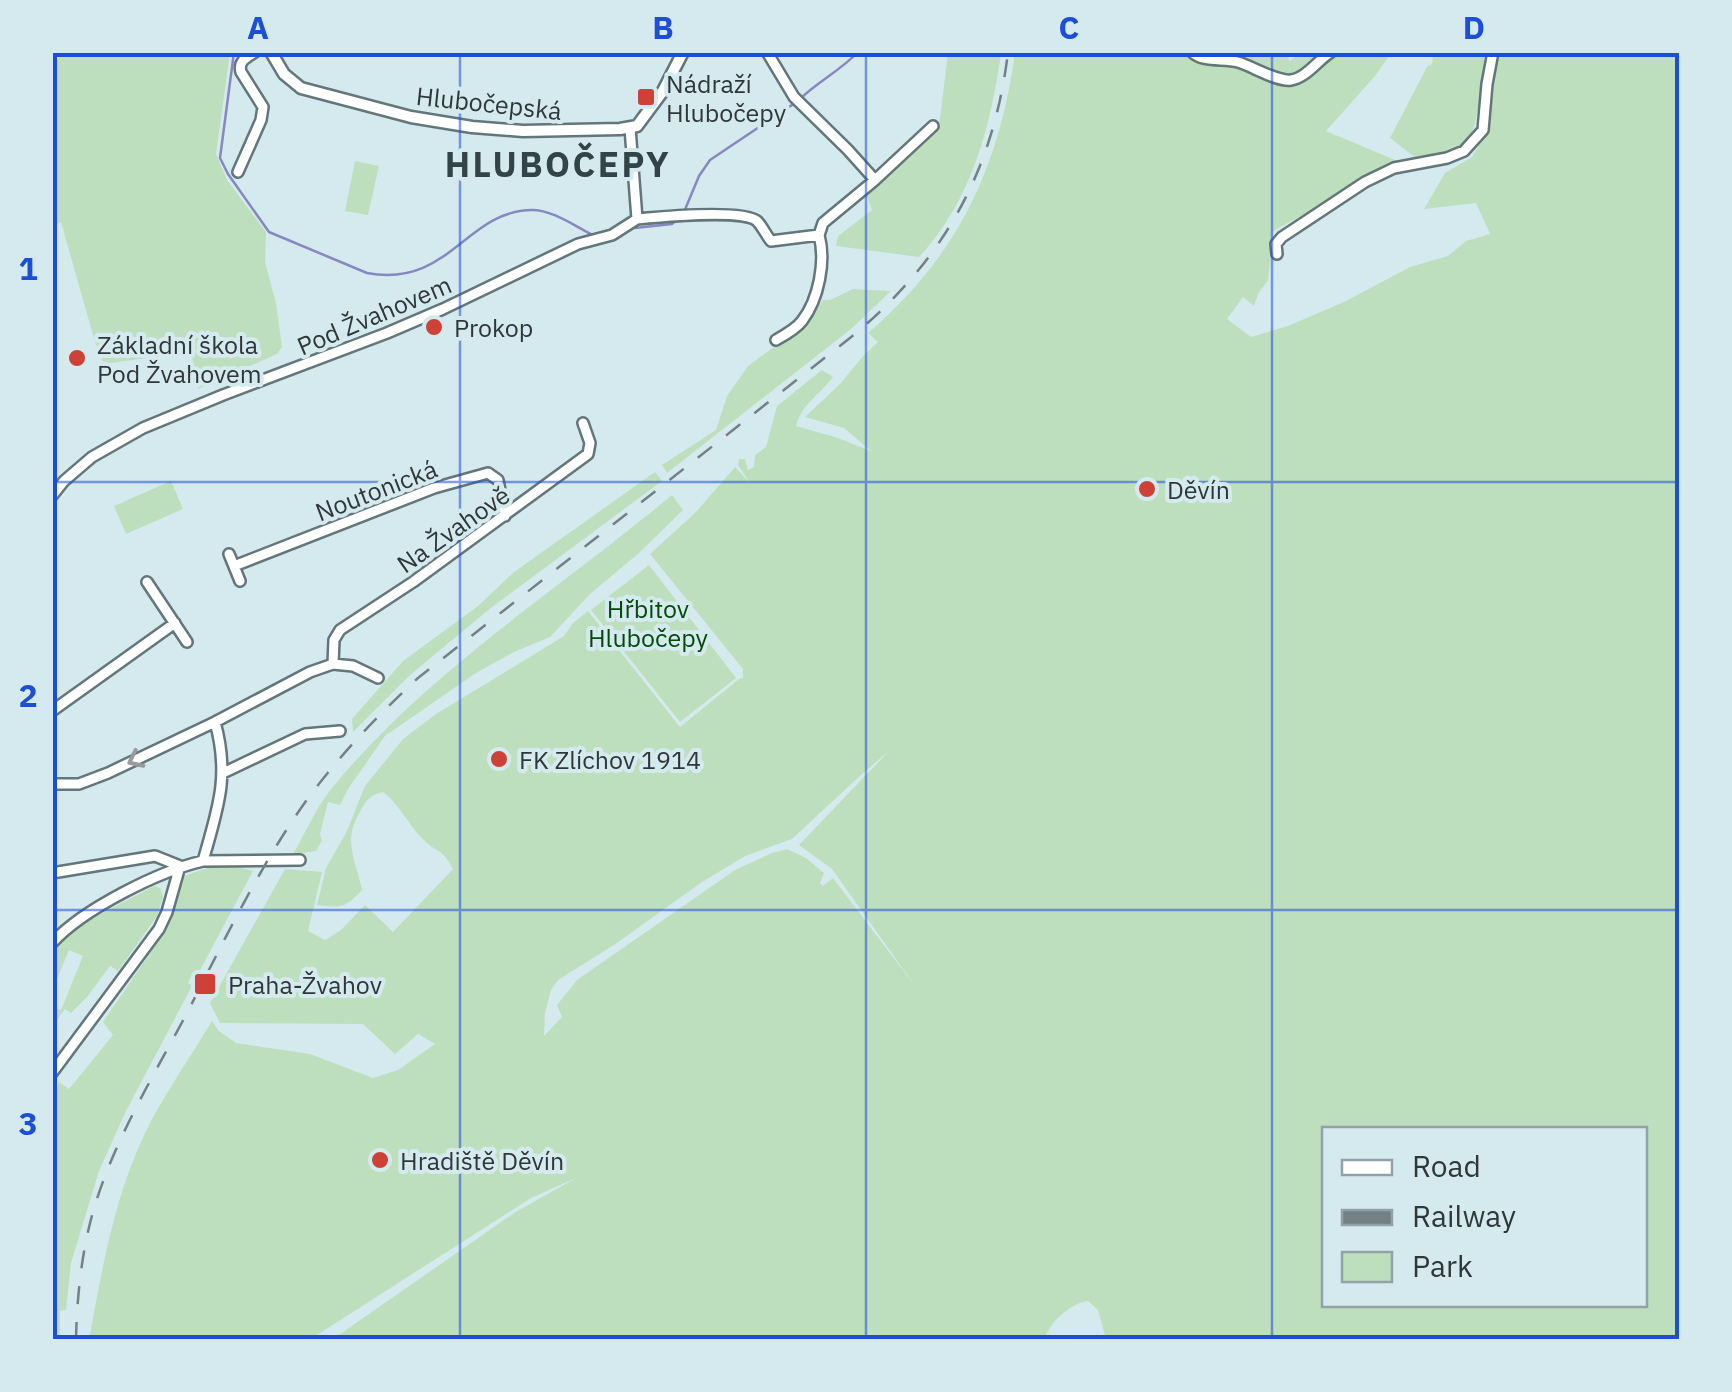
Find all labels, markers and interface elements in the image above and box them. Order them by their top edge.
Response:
text: A [247,6,269,48]
text: B [652,6,674,48]
text: C [1059,6,1079,48]
text: D [1463,6,1485,48]
place label: Nádraží Hlubočepy [666,67,787,129]
street label: Hlubočepská [414,79,564,127]
marker: Nádraží Hlubočepy [635,86,657,108]
district label: HLUBOČEPY [445,141,671,187]
text: 1 [18,247,38,289]
street label: Pod Žvahovem [292,268,456,362]
place label: Prokop [454,311,533,344]
marker: Prokop [423,316,445,338]
place label: Základní škola Pod Žvahovem [97,328,262,390]
marker: Základní škola Pod Žvahovem [66,347,88,369]
street label: Noutonická [310,452,442,528]
place label: Děvín [1167,473,1230,506]
street label: Na Žvahově [390,478,516,580]
marker: Děvín [1136,478,1158,500]
park label: Hřbitov Hlubočepy [588,592,709,654]
text: 2 [18,674,38,716]
place label: FK Zlíchov 1914 [519,743,701,776]
one-way arrow [128,748,146,767]
marker: FK Zlíchov 1914 [488,748,510,770]
place label: Praha-Žvahov [228,968,382,1001]
marker: Praha-Žvahov [192,971,218,997]
text: 3 [18,1102,38,1144]
legend [1322,1127,1647,1307]
place label: Hradiště Děvín [400,1144,564,1177]
text: Road [1412,1146,1481,1185]
marker: Hradiště Děvín [369,1149,391,1171]
text: Railway [1412,1196,1516,1235]
text: Park [1412,1246,1473,1285]

